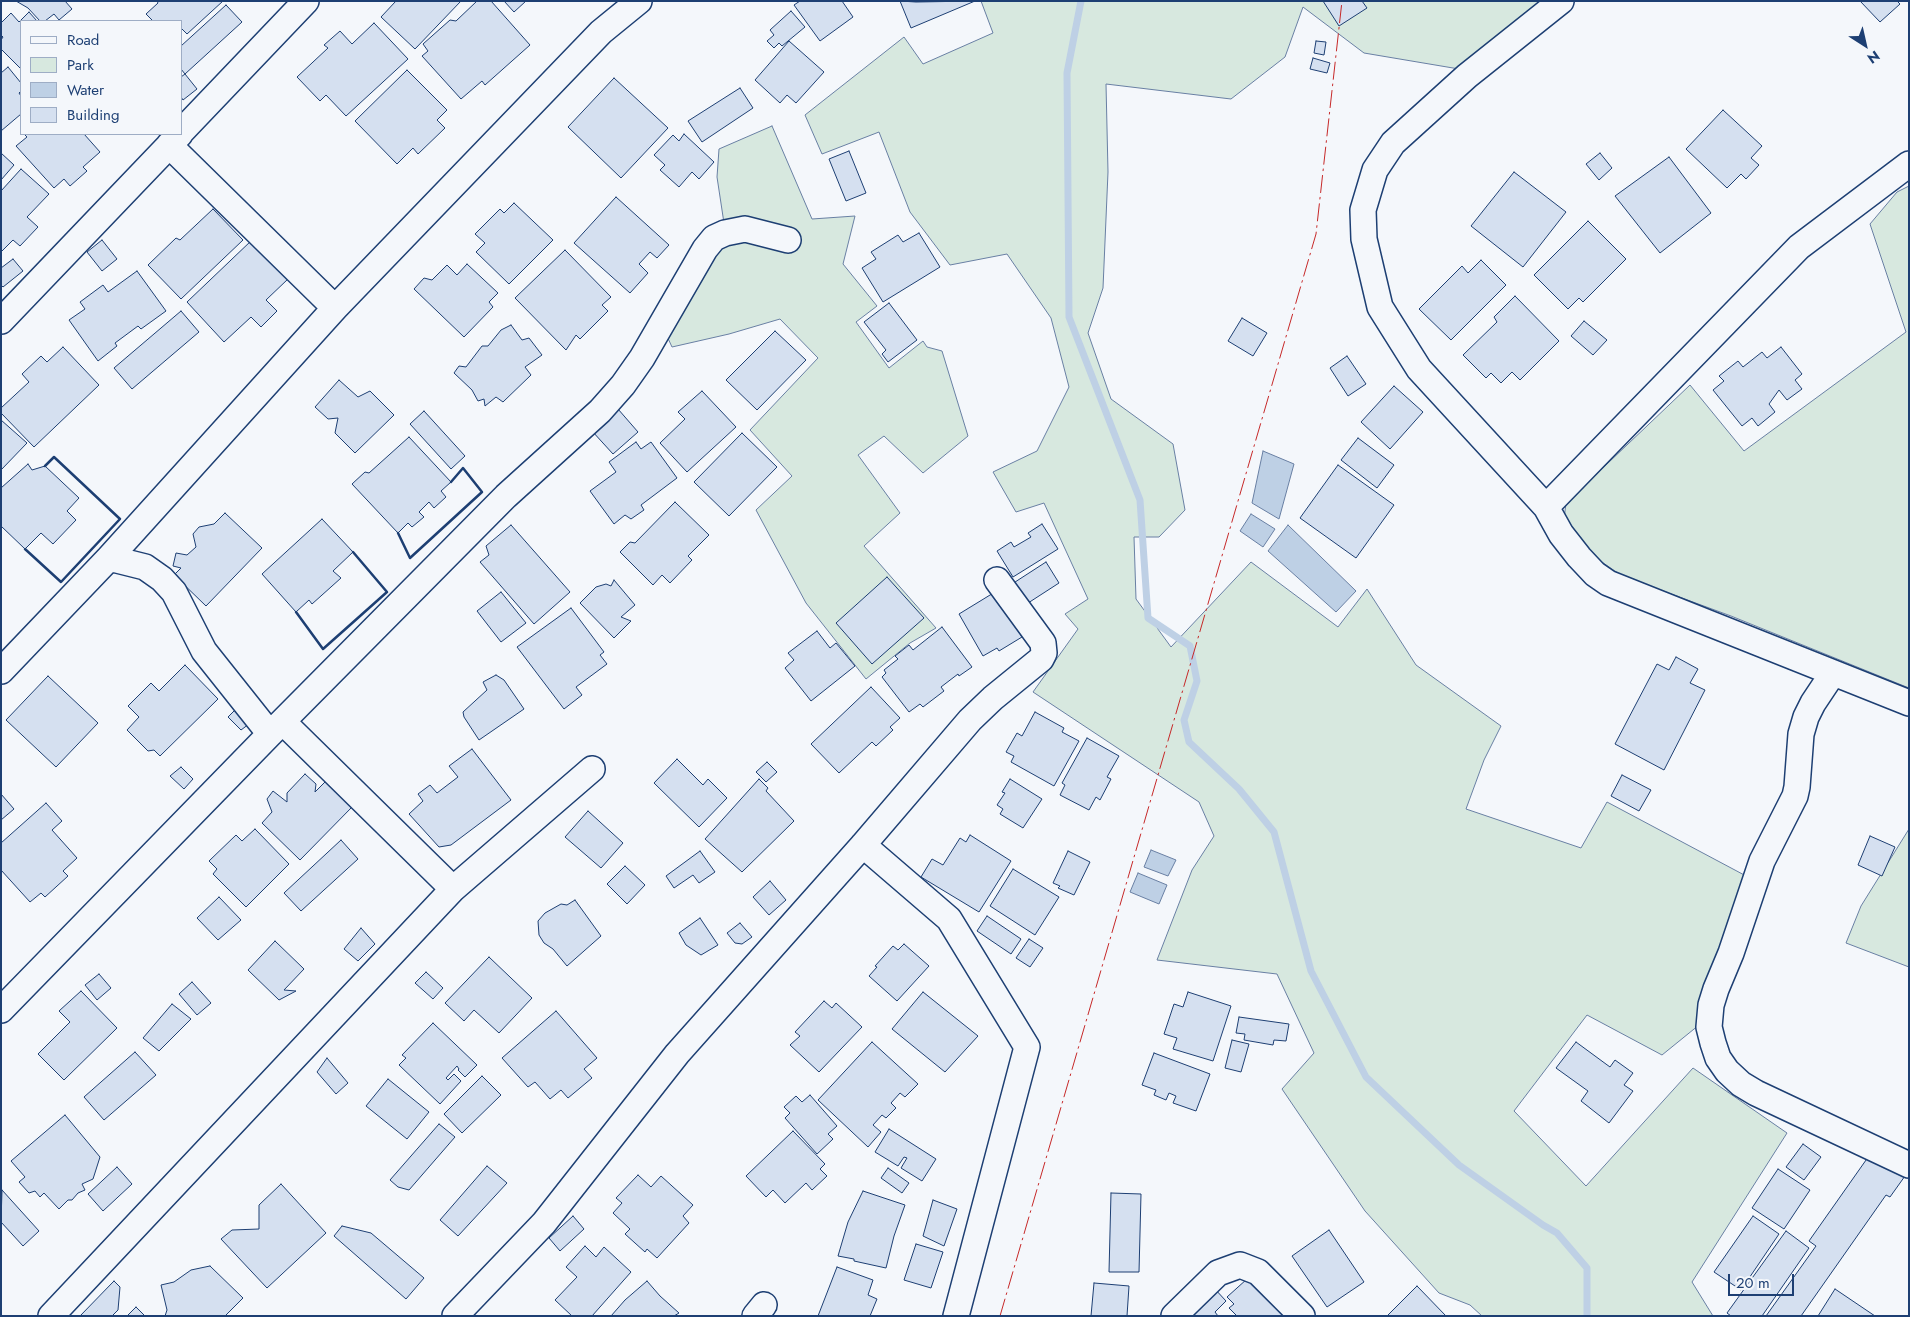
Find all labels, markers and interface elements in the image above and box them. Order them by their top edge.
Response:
legend [20,20,182,135]
north arrow [1840,20,1890,70]
text: Road [67,29,99,51]
text: N [1863,46,1884,69]
text: Park [67,54,94,76]
text: Water [67,79,104,101]
text: Building [67,104,119,126]
scale bar [1730,1264,1796,1296]
text: 20 m [1736,1272,1770,1294]

